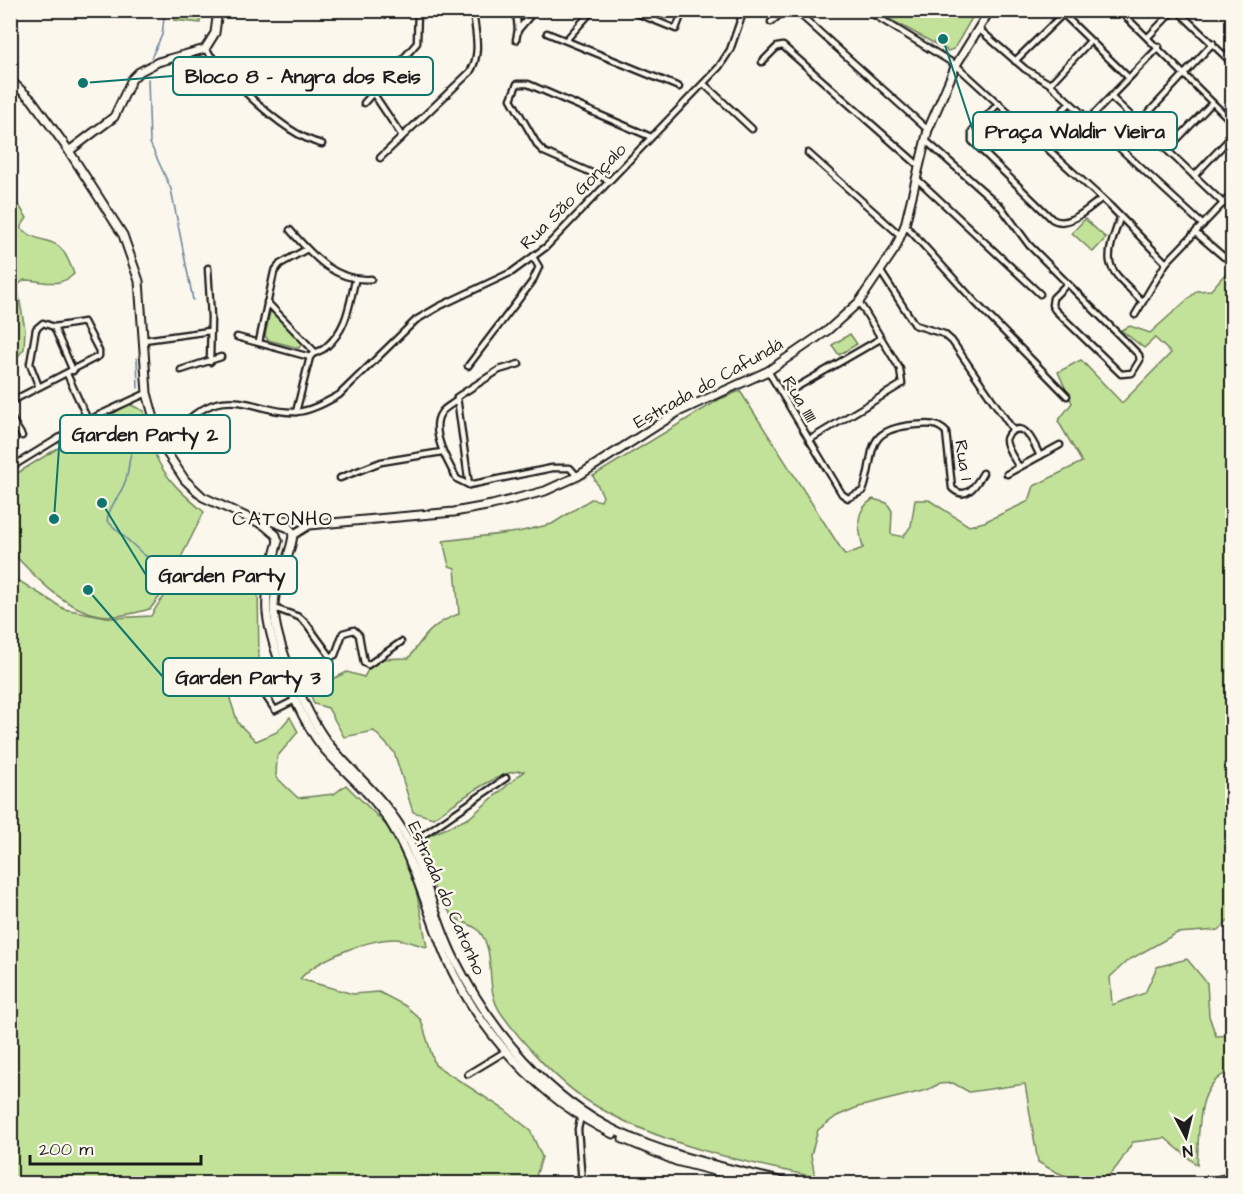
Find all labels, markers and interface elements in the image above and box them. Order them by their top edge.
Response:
callout: Bloco 8 - Angra dos Reis [173,57,433,95]
text: Bloco 8 - Angra dos Reis [185,63,421,92]
callout: Praça Waldir Vieira [973,112,1177,150]
text: Praça Waldir Vieira [985,118,1166,146]
street label: Rua São Gonçalo [514,137,632,255]
street label: Estrada do Cafundá [629,332,787,435]
street label: Rua 11111 [776,371,823,427]
callout: Garden Party 2 [60,415,230,453]
text: Garden Party 2 [72,421,219,450]
street label: Rua 1 [948,438,979,482]
district label: CATONHO [232,505,334,533]
callout: Garden Party [146,556,297,594]
text: Garden Party [158,562,286,591]
callout: Garden Party 3 [163,658,333,696]
text: Garden Party 3 [175,664,321,693]
street label: Estrada do Catonho [401,817,492,979]
north arrow [1156,1107,1216,1167]
scale bar [30,1128,201,1166]
text: 200 m [39,1137,93,1162]
text: N [1181,1139,1194,1162]

